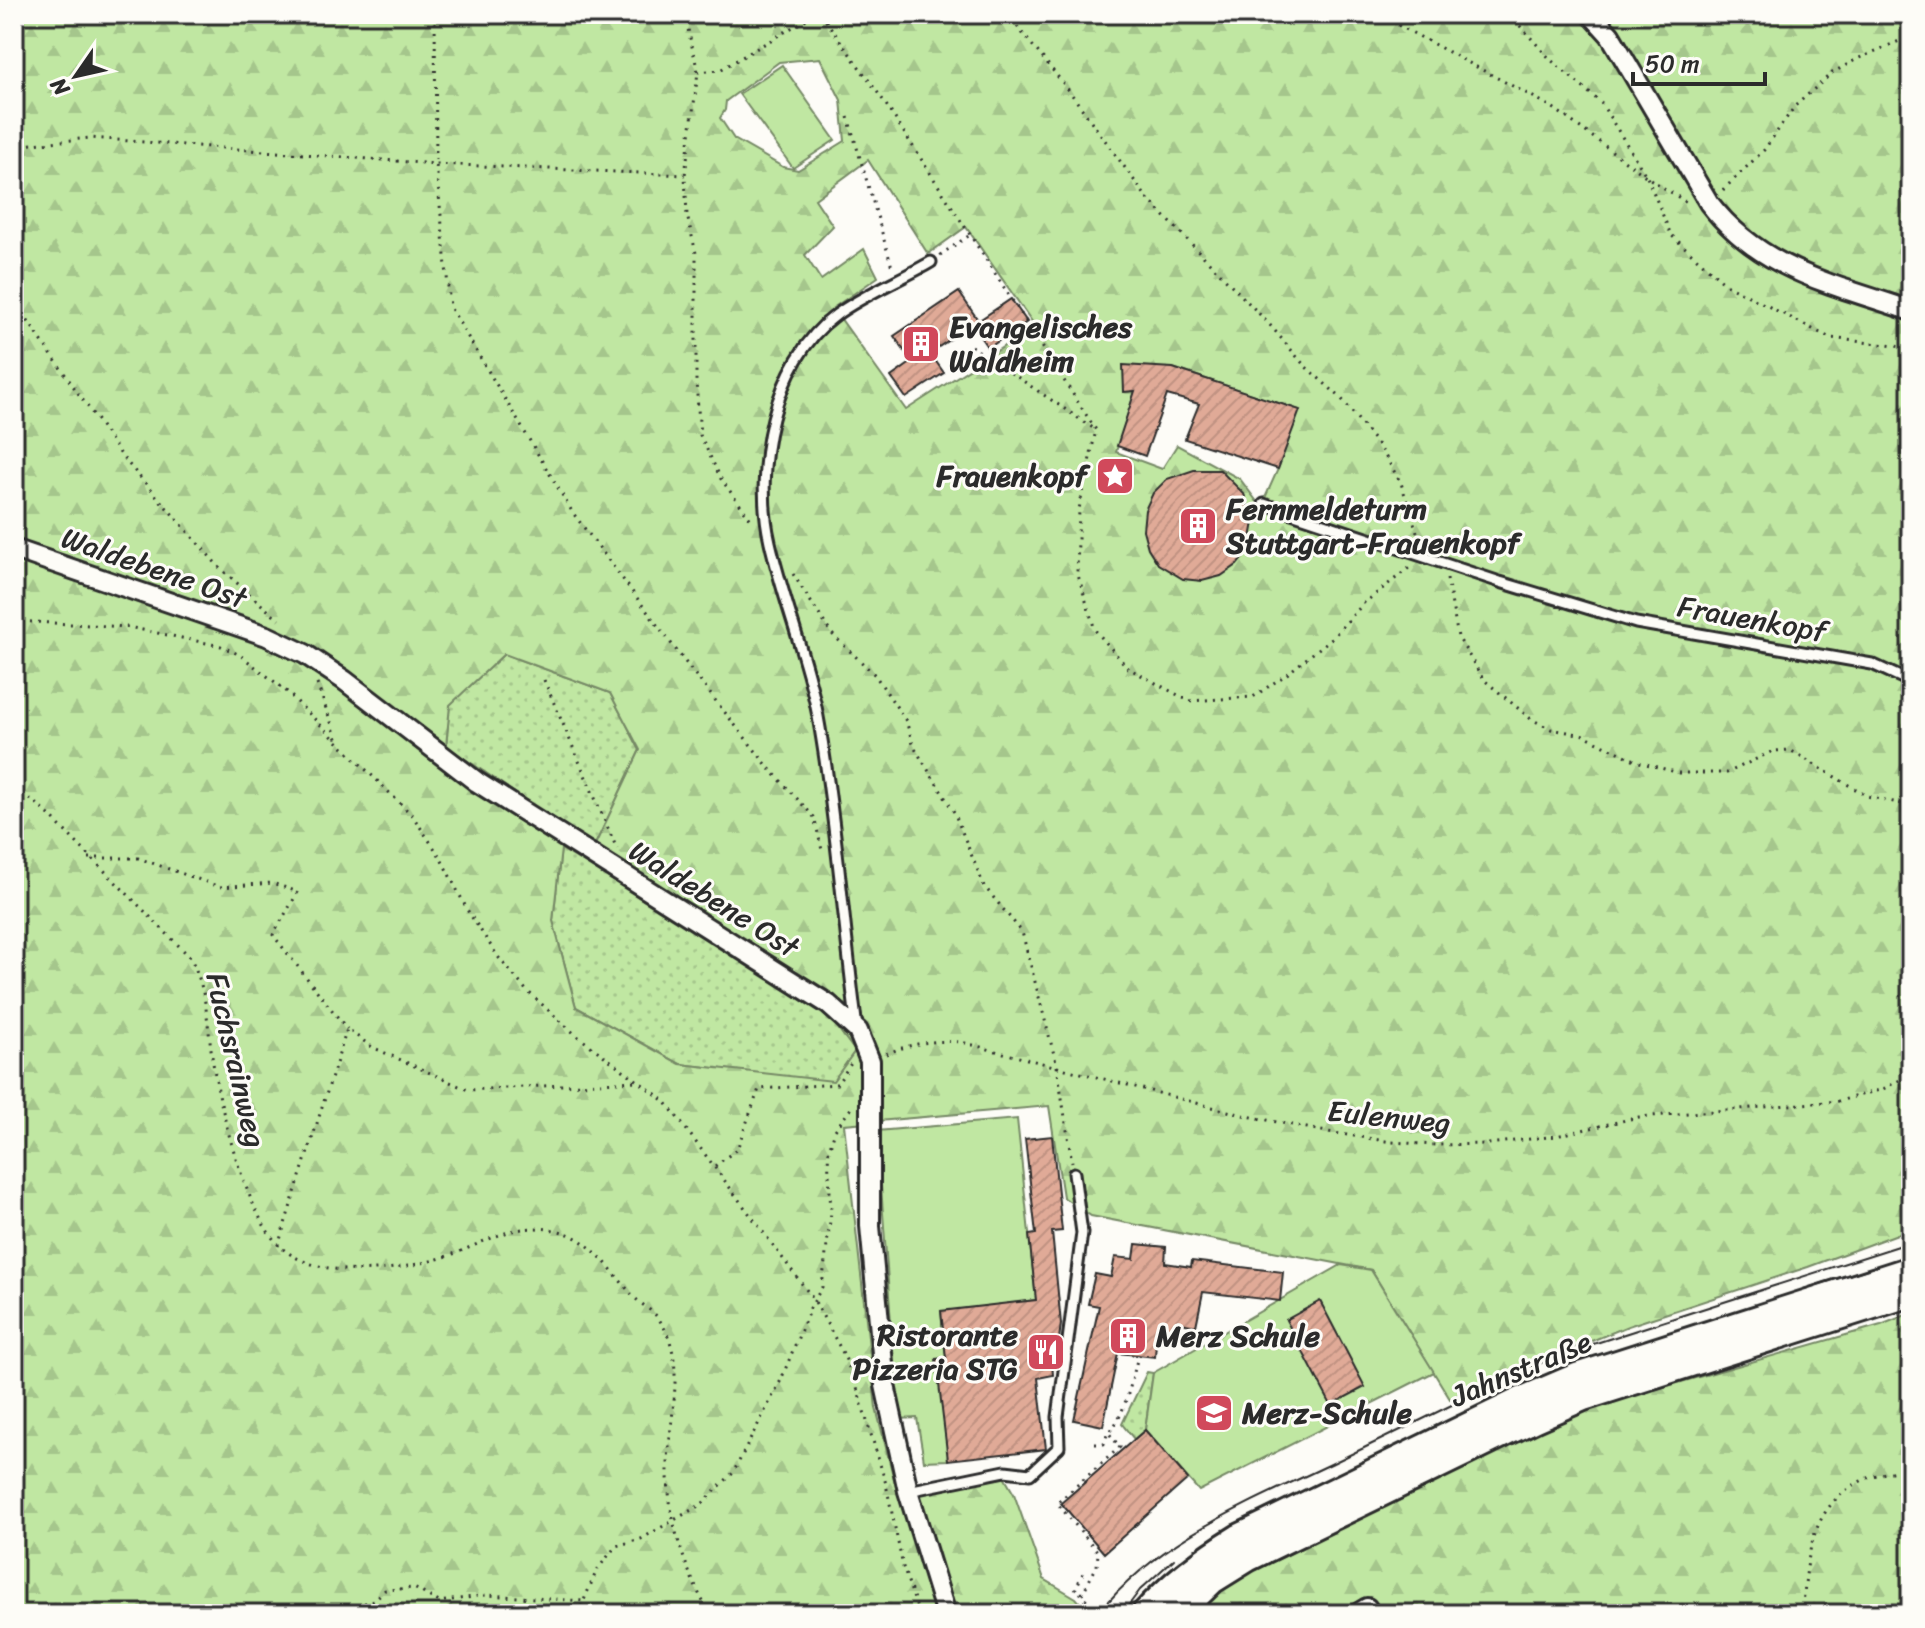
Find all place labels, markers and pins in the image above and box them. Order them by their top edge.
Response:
place label: Evangelisches Waldheim [949,300,1133,388]
building icon: Evangelisches Waldheim [900,323,942,365]
place label: Frauenkopf [936,449,1091,503]
place icon: Frauenkopf [1094,455,1136,497]
place label: Fernmeldeturm Stuttgart-Frauenkopf [1225,482,1522,570]
building icon: Fernmeldeturm Stuttgart-Frauenkopf [1177,505,1219,547]
place label: Ristorante Pizzeria STG [852,1308,1019,1396]
place label: Merz Schule [1155,1309,1320,1363]
building icon: Merz Schule [1107,1315,1149,1357]
restaurant icon: Ristorante Pizzeria STG [1025,1331,1067,1373]
place label: Merz-Schule [1241,1386,1413,1440]
school or university icon: Merz-Schule [1193,1392,1235,1434]

